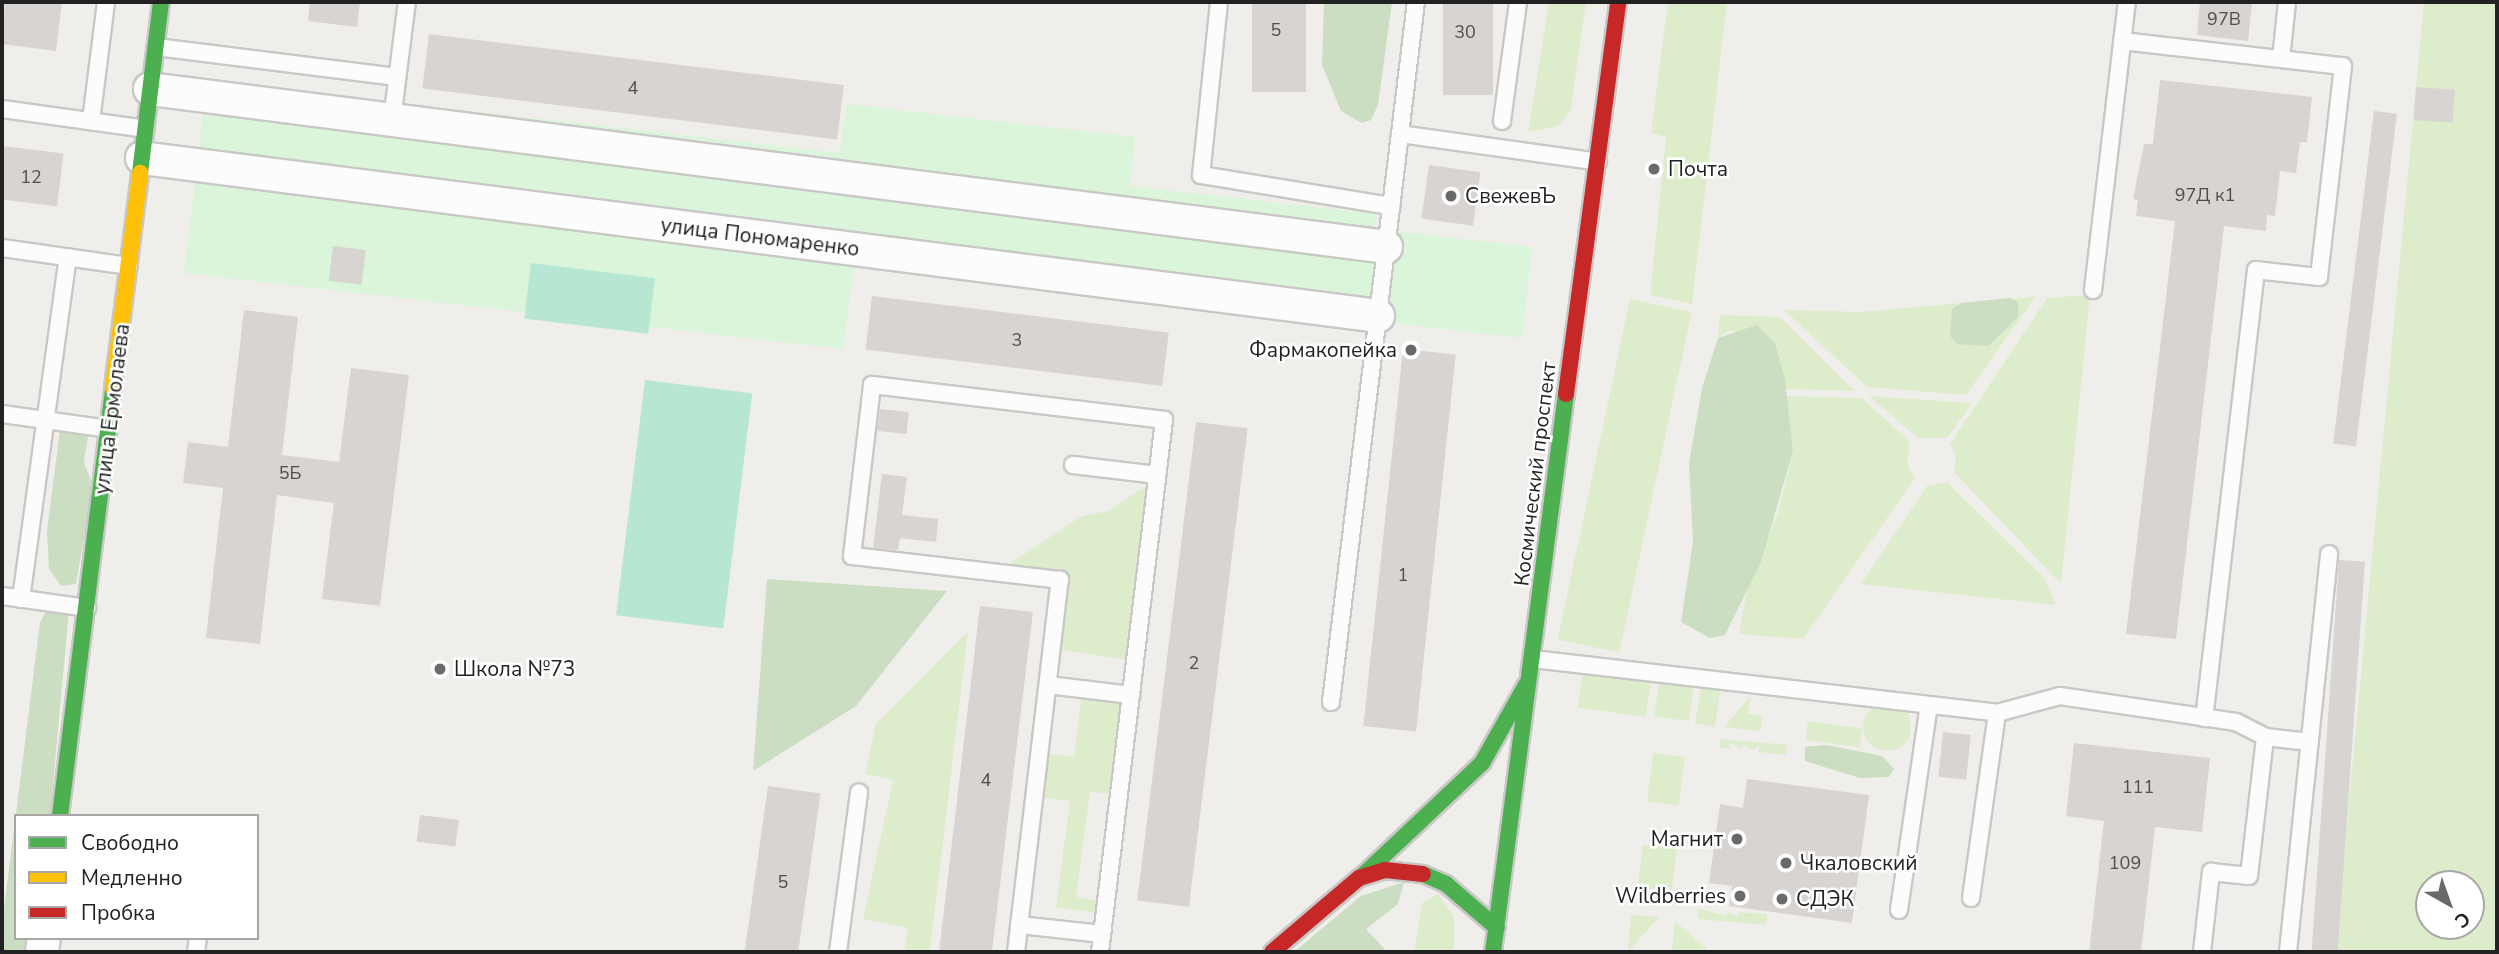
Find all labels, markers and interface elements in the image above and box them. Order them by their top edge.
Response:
house number: 97В [2207,8,2241,30]
house number: 5 [1271,19,1281,41]
house number: 30 [1454,21,1476,43]
house number: 4 [628,77,638,99]
place label: Почта [1668,156,1728,182]
marker: Почта [1646,161,1662,177]
house number: 12 [20,166,42,188]
place label: СвежевЪ [1465,183,1556,209]
house number: 97Д к1 [2175,184,2235,206]
marker: СвежевЪ [1443,188,1459,204]
street label: улица Пономаренко [659,212,861,262]
street label: улица Ермолаева [89,322,135,496]
house number: 3 [1012,329,1022,351]
place label: Фармакопейка [1249,337,1397,363]
marker: Фармакопейка [1403,342,1419,358]
street label: Космический проспект [1509,360,1561,588]
house number: 5Б [279,462,301,484]
house number: 1 [1398,564,1408,586]
house number: 2 [1189,652,1199,674]
place label: Школа №73 [454,656,575,682]
marker: Школа №73 [432,661,448,677]
house number: 4 [981,769,991,791]
house number: 111 [2122,776,2154,798]
legend [14,814,259,940]
place label: Магнит [1651,826,1723,852]
text: Свободно [81,829,179,857]
marker: Магнит [1729,831,1745,847]
place label: Чкаловский [1800,850,1917,876]
house number: 109 [2109,852,2141,874]
marker: Чкаловский [1778,855,1794,871]
text: Медленно [81,864,183,892]
north arrow [2415,870,2485,940]
house number: 5 [778,871,788,893]
place label: Wildberries [1615,883,1726,909]
place label: СДЭК [1796,886,1854,912]
marker: Wildberries [1732,888,1748,904]
marker: СДЭК [1774,891,1790,907]
text: Пробка [81,899,155,927]
text: С [2449,905,2476,934]

